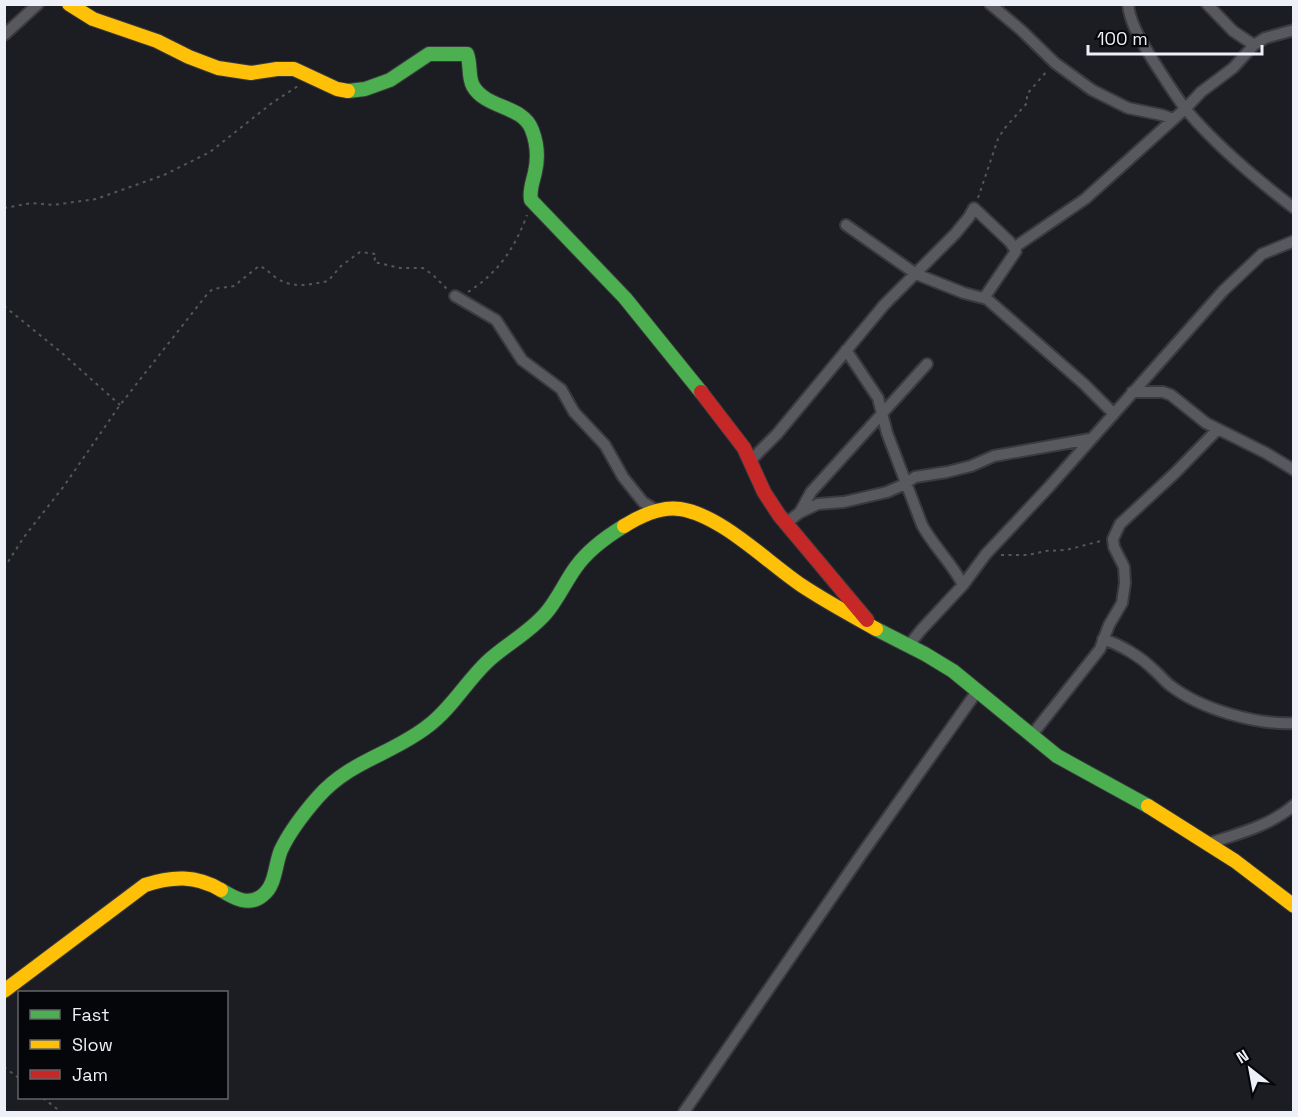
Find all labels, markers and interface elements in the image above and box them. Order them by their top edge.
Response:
scale bar [1088,18,1262,56]
text: 100 m [1097,27,1148,50]
legend [18,991,228,1099]
text: Fast [72,1003,109,1026]
text: Slow [72,1033,113,1056]
north arrow [1220,1039,1280,1099]
text: N [1233,1045,1253,1068]
text: Jam [72,1063,108,1086]

